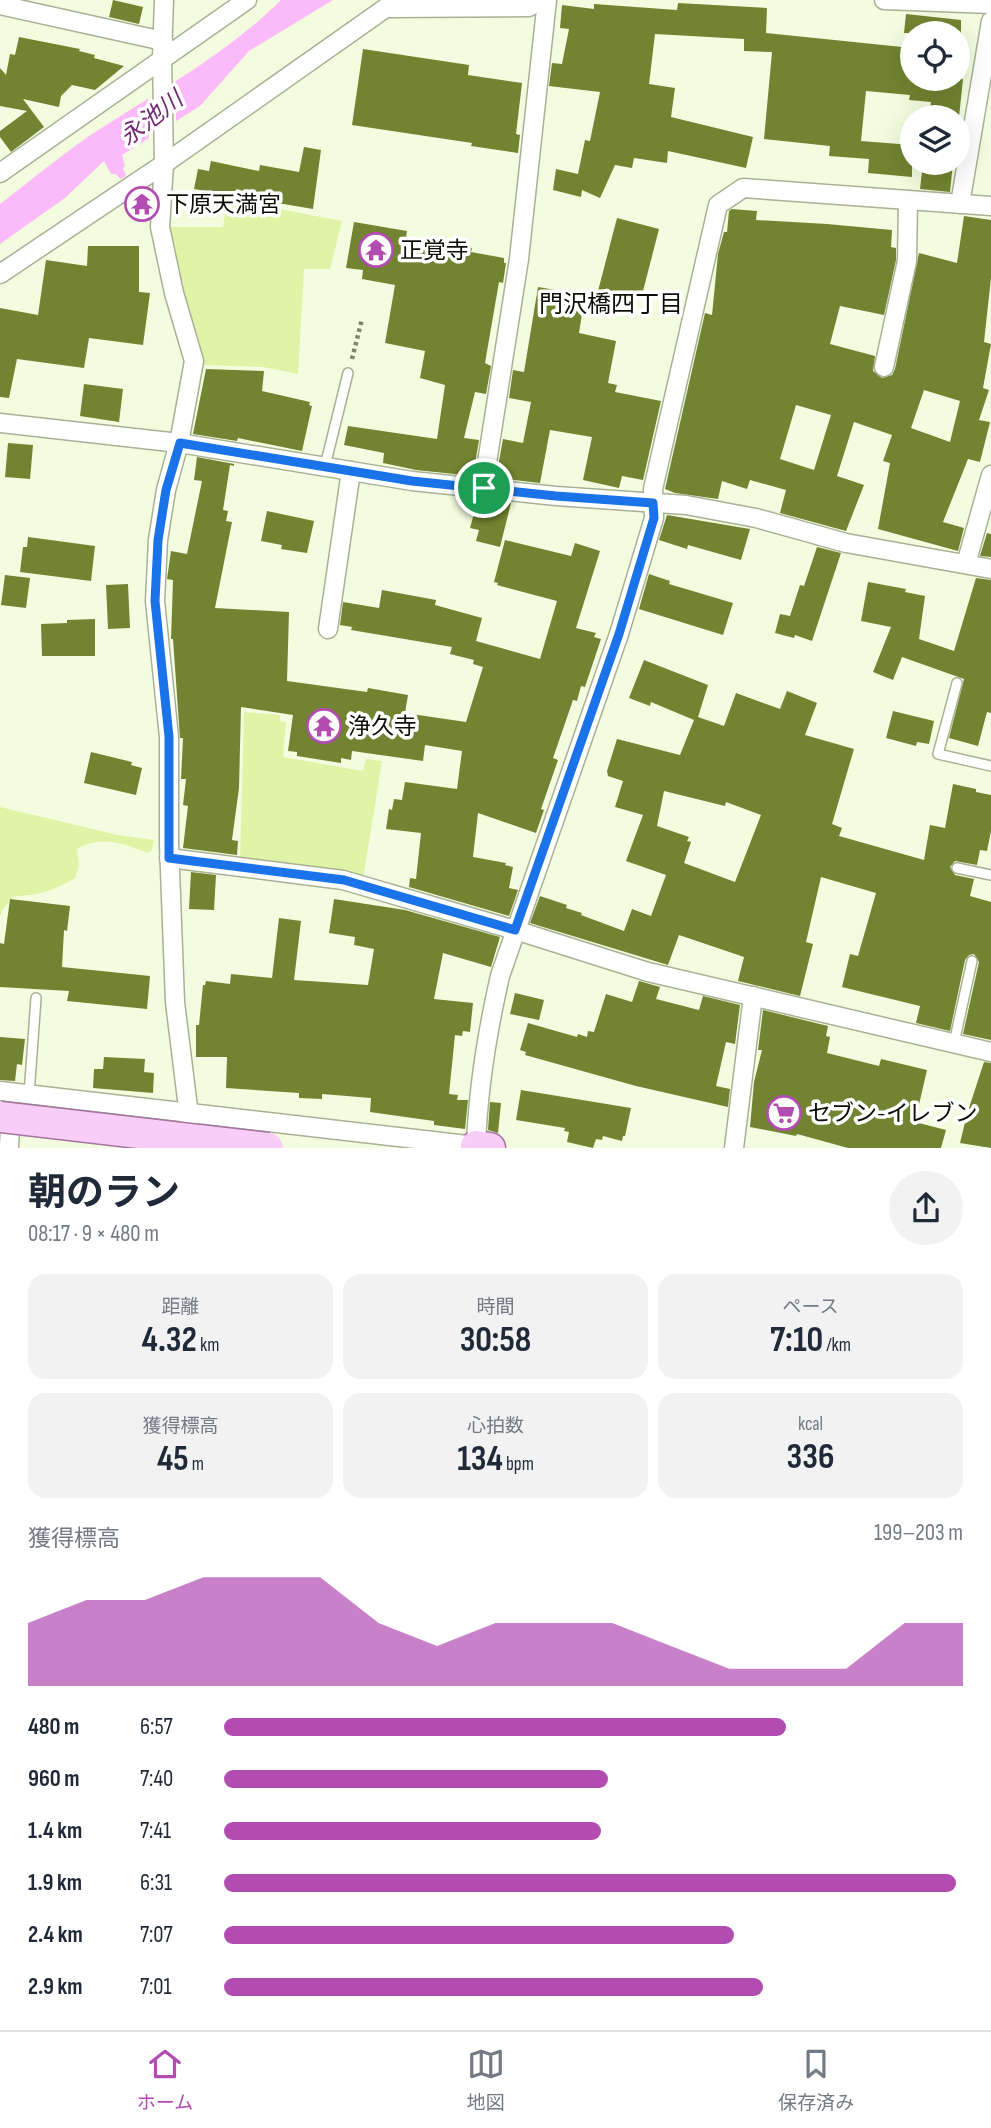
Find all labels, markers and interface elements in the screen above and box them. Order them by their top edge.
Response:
map controls [900,21,970,175]
button: locate [900,21,970,91]
water label: 永池川 [114,83,191,152]
button: layers [900,105,970,175]
temple icon: 下原天満宮 [123,185,161,223]
place label: 下原天満宮 [166,191,281,219]
temple icon: 正覚寺 [357,231,395,269]
place label: 正覚寺 [400,237,469,265]
district label: 門沢橋四丁目 [539,290,683,319]
pin [454,458,514,518]
icon: arrive [465,469,503,507]
temple icon: 浄久寺 [305,707,343,745]
place label: 浄久寺 [348,713,417,741]
supermarket icon: セブン-イレブン [765,1094,803,1132]
place label: セブン-イレブン [808,1100,977,1128]
text: 朝のラン [28,1171,180,1216]
button: share [889,1171,963,1245]
text: 08:17 · 9 × 480 m [28,1220,159,1248]
text: 距離 [161,1296,200,1319]
text: 時間 [476,1296,515,1319]
text: ペース [782,1296,839,1319]
text: 4.32 [142,1319,197,1362]
text: 30:58 [460,1319,531,1362]
text: 7:10 [770,1319,823,1362]
text: km [197,1334,219,1357]
text: /km [823,1334,851,1357]
text: kcal [798,1413,823,1436]
text: 獲得標高 [142,1415,219,1438]
text: 心拍数 [467,1415,524,1438]
text: 336 [787,1436,834,1479]
text: 45 [157,1438,189,1481]
text: 134 [457,1438,503,1481]
text: m [189,1453,204,1476]
text: bpm [503,1453,534,1476]
text: 199–203 m [874,1519,963,1547]
text: 獲得標高 [28,1525,120,1553]
text: 480 m [28,1713,79,1741]
text: 6:57 [140,1713,173,1741]
text: 960 m [28,1765,80,1793]
text: 7:40 [140,1765,173,1793]
text: 1.4 km [28,1817,82,1845]
text: 7:41 [140,1817,171,1845]
text: 1.9 km [28,1869,82,1897]
text: 6:31 [140,1869,172,1897]
text: 2.4 km [28,1921,83,1949]
text: 7:07 [140,1921,173,1949]
text: 2.9 km [28,1973,82,2001]
text: 7:01 [140,1973,172,2001]
tab: ホーム [137,2045,193,2115]
tab: 地図 [467,2045,505,2115]
tab: 保存済み [778,2045,854,2115]

